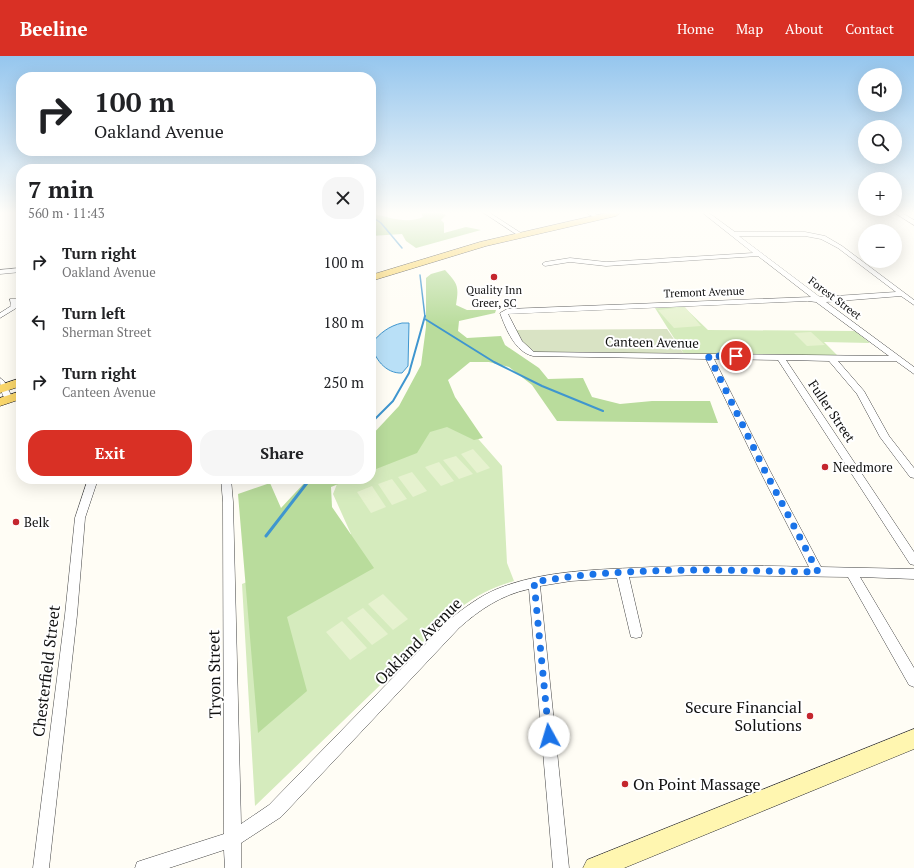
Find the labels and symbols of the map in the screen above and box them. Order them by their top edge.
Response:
marker: Quality Inn Greer, SC [489,272,499,282]
street label: Forest Street [806,274,864,322]
place label: Quality Inn Greer, SC [466,283,522,310]
street label: Tremont Avenue [663,284,745,300]
street label: Canteen Avenue [605,332,699,352]
pin [719,339,753,373]
street label: Fuller Street [804,376,860,446]
place label: Needmore [833,458,893,476]
marker: Needmore [820,462,830,472]
place label: Belk [24,513,49,531]
marker: Belk [11,517,21,527]
street label: Oakland Avenue [369,592,467,690]
street label: Chesterfield Street [27,604,65,738]
street label: Tryon Street [202,629,226,718]
place label: Secure Financial Solutions [685,696,802,736]
marker: Secure Financial Solutions [805,711,815,721]
position arrow [528,715,570,757]
place label: On Point Massage [633,773,761,795]
marker: On Point Massage [620,779,630,789]

